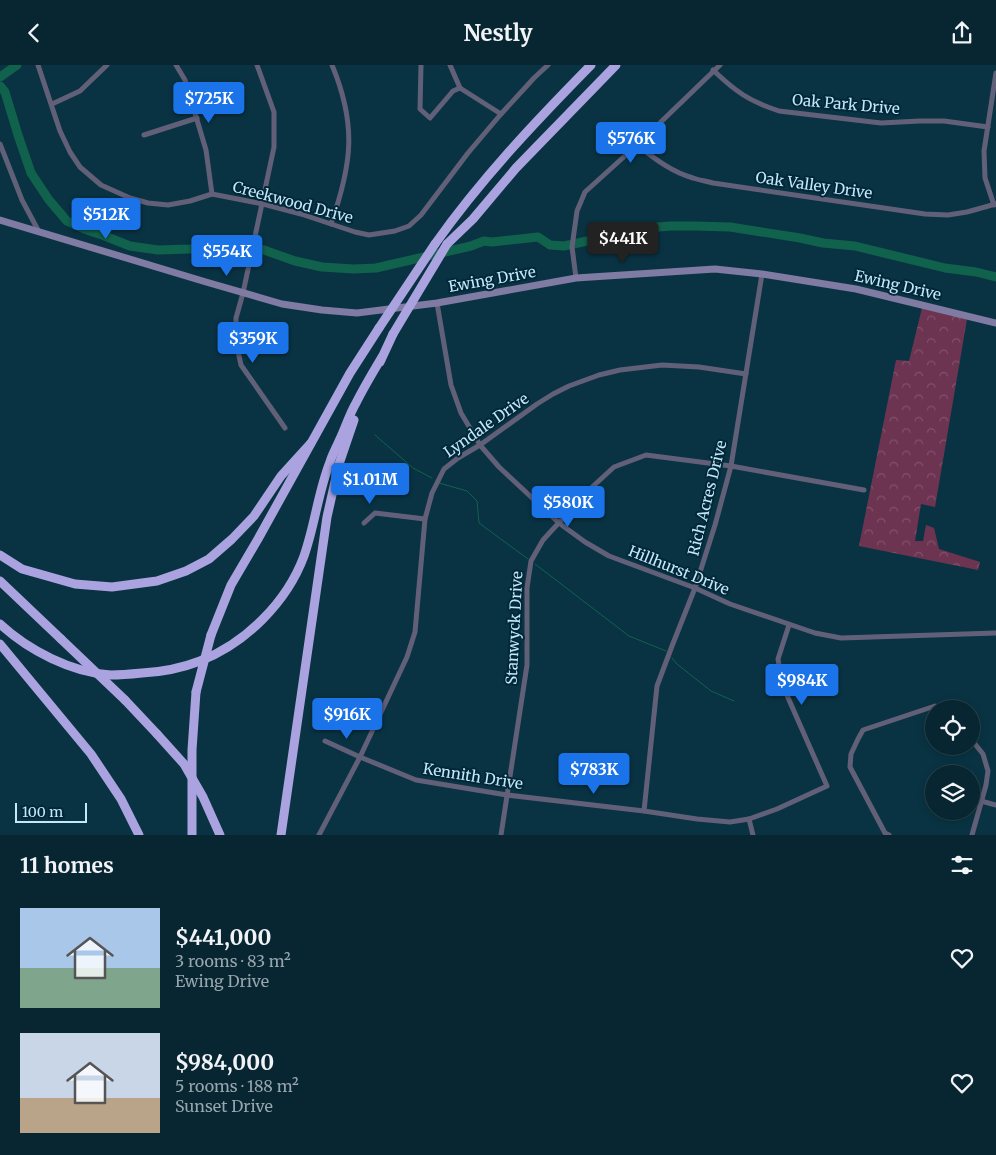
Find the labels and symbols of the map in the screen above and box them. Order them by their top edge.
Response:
pin: $725K [174,82,244,124]
street label: Oak Park Drive [791,90,901,118]
pin: $576K [596,121,666,164]
street label: Oak Valley Drive [754,167,874,203]
street label: Creekwood Drive [231,177,355,227]
pin: $512K [71,197,141,240]
pin: $441K [588,221,658,264]
pin: $554K [192,235,262,277]
street label: Ewing Drive [447,262,537,296]
street label: Ewing Drive [853,266,943,304]
pin: $359K [218,321,288,364]
street label: Lyndale Drive [440,389,532,461]
street label: Rich Acres Drive [683,438,731,558]
pin: $1.01M [329,463,411,505]
pin: $580K [533,485,603,528]
street label: Hillhurst Drive [626,541,732,599]
street label: Stanwyck Drive [502,571,526,685]
pin: $984K [767,663,837,706]
pin: $916K [312,697,382,740]
pin: $783K [559,753,629,795]
street label: Kennith Drive [422,759,525,793]
scale bar [15,800,88,823]

